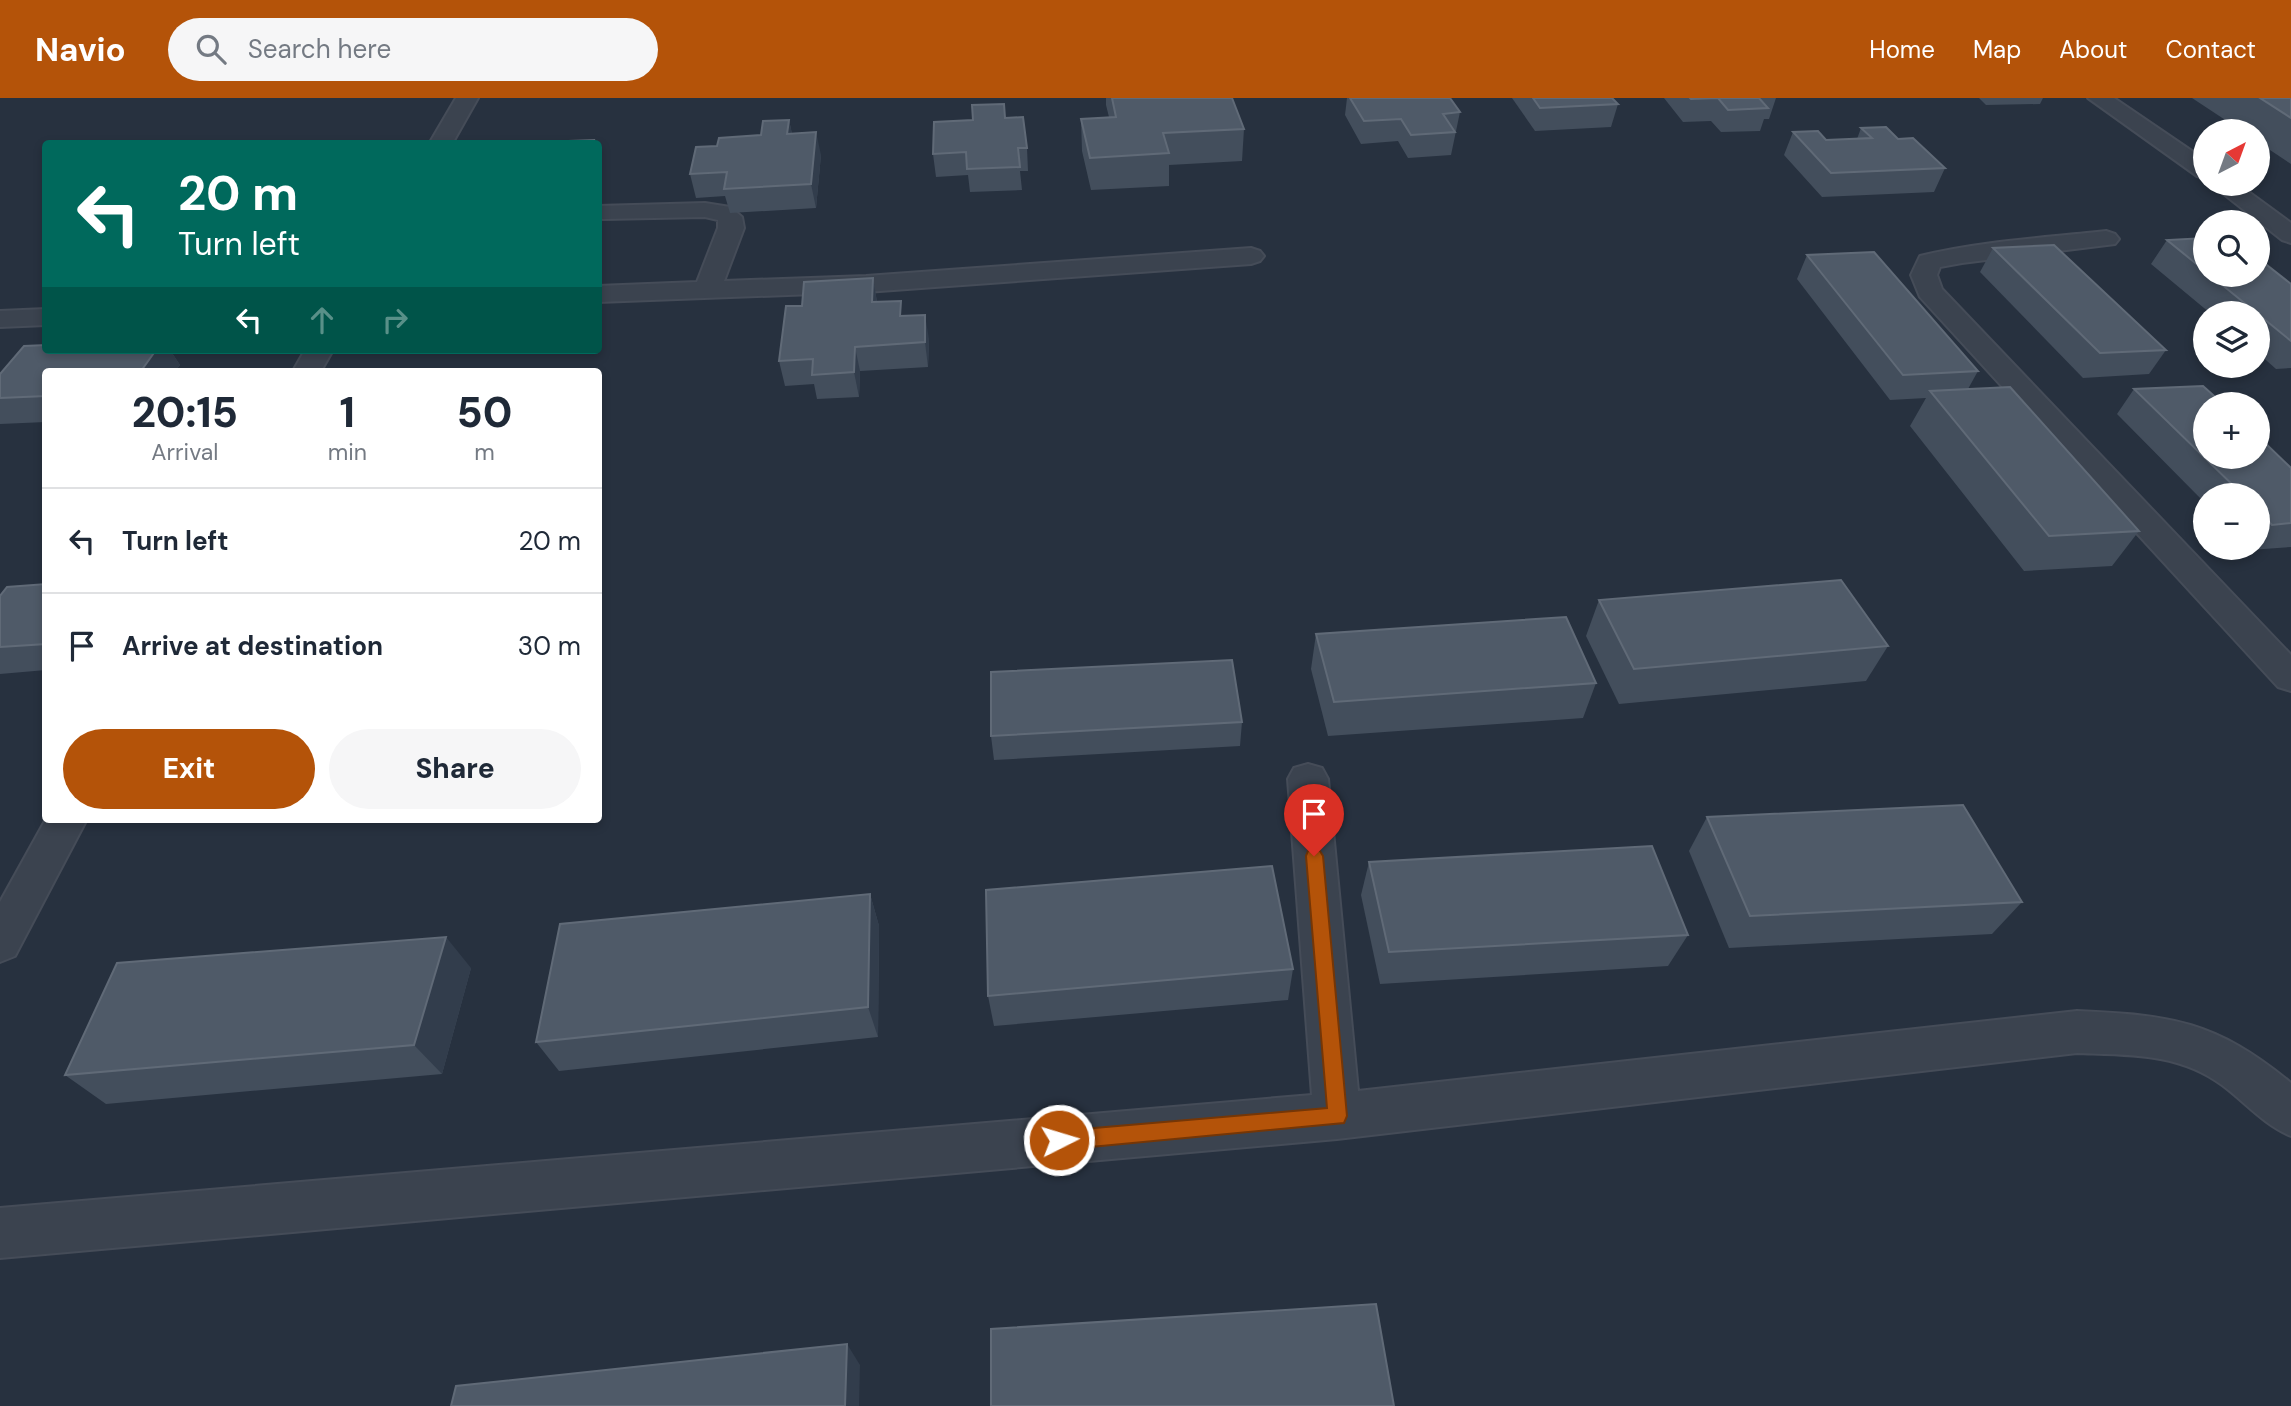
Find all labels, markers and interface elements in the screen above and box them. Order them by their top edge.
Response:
search box [168,18,658,81]
text: Navio [35,28,126,71]
icon: search [192,30,230,68]
text: Search here [248,32,391,66]
text: Home [1869,34,1935,65]
text: Map [1973,34,2021,65]
text: About [2059,34,2128,65]
text: Contact [2166,34,2256,65]
north arrow [2193,119,2270,196]
map controls [2193,119,2270,560]
text: 20 m [178,161,298,225]
icon: left [63,168,154,259]
button: search [2193,210,2270,287]
text: Turn left [178,223,300,265]
icon: left [230,301,268,339]
icon: ahead [303,301,341,339]
icon: right [376,301,414,339]
button: layers [2193,301,2270,378]
text: 20:15 [132,385,238,440]
text: 1 [340,385,355,440]
text: 50 [457,385,512,440]
button: + [2193,392,2270,469]
text: Arrival [151,437,218,467]
text: min [328,437,367,467]
text: m [474,437,495,467]
button: − [2193,483,2270,560]
icon: left [63,522,101,560]
text: Turn left [122,524,229,558]
text: 20 m [518,524,581,558]
icon: arrive [63,627,101,665]
text: Arrive at destination [122,629,383,663]
text: 30 m [518,629,581,663]
button: Exit [63,729,315,809]
button: Share [329,729,581,809]
pin [1284,784,1344,856]
icon: arrive [1295,795,1333,833]
position arrow [1022,1103,1096,1177]

